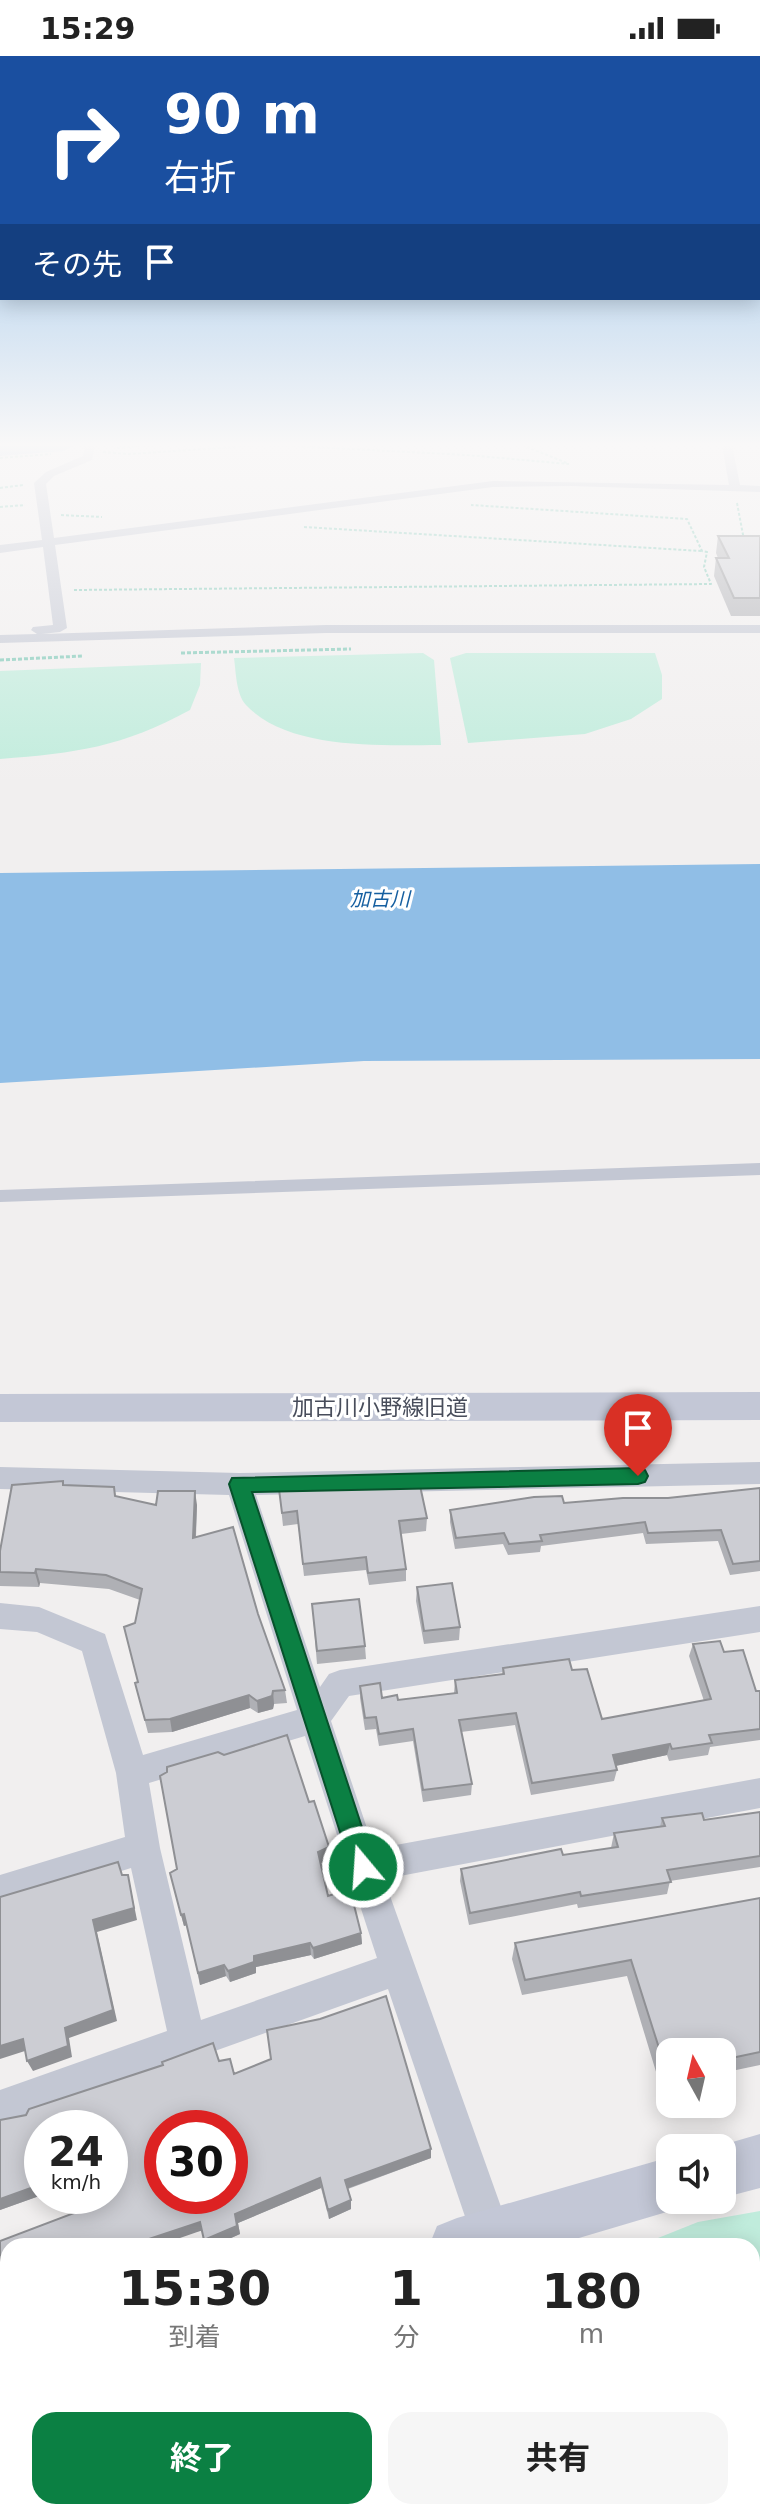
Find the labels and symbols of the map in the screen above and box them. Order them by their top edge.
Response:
water label: 加古川 [350,887,412,911]
pin [604,1394,672,1476]
street label: 加古川小野線旧道 [292,1395,468,1420]
position arrow [321,1825,405,1909]
north arrow [656,2038,736,2118]
speed limit sign: 30 [144,2110,248,2214]

